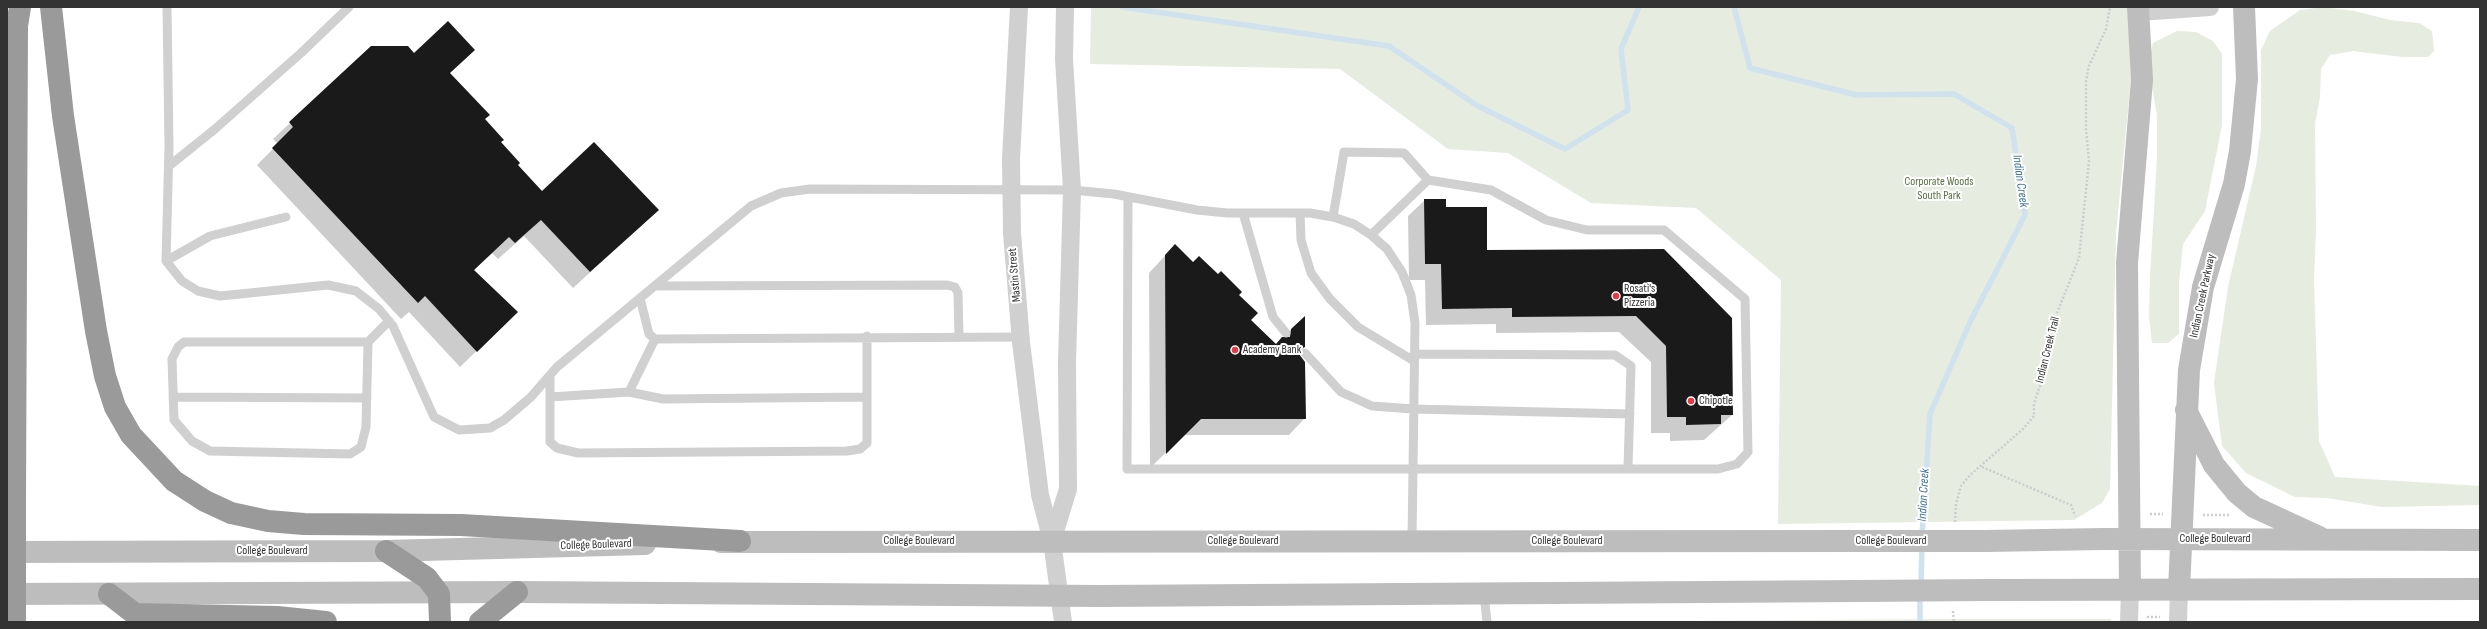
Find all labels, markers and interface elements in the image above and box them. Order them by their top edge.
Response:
water label: Indian Creek [2009,154,2031,208]
park label: Corporate Woods South Park [1904,175,1974,203]
street label: Mastin Street [1005,247,1025,303]
street label: Indian Creek Parkway [2187,253,2219,339]
place label: Rosati's Pizzeria [1624,282,1655,310]
marker: Rosati's Pizzeria [1611,291,1621,301]
street label: Indian Creek Trail [2033,315,2063,385]
place label: Academy Bank [1243,343,1301,357]
marker: Academy Bank [1230,345,1240,355]
place label: Chipotle [1699,394,1733,408]
marker: Chipotle [1686,396,1696,406]
water label: Indian Creek [1915,468,1933,522]
street label: College Boulevard [2179,532,2251,546]
street label: College Boulevard [883,534,955,548]
street label: College Boulevard [1207,534,1279,548]
street label: College Boulevard [1531,534,1603,548]
street label: College Boulevard [1855,534,1927,548]
street label: College Boulevard [560,537,632,553]
street label: College Boulevard [236,544,308,558]

